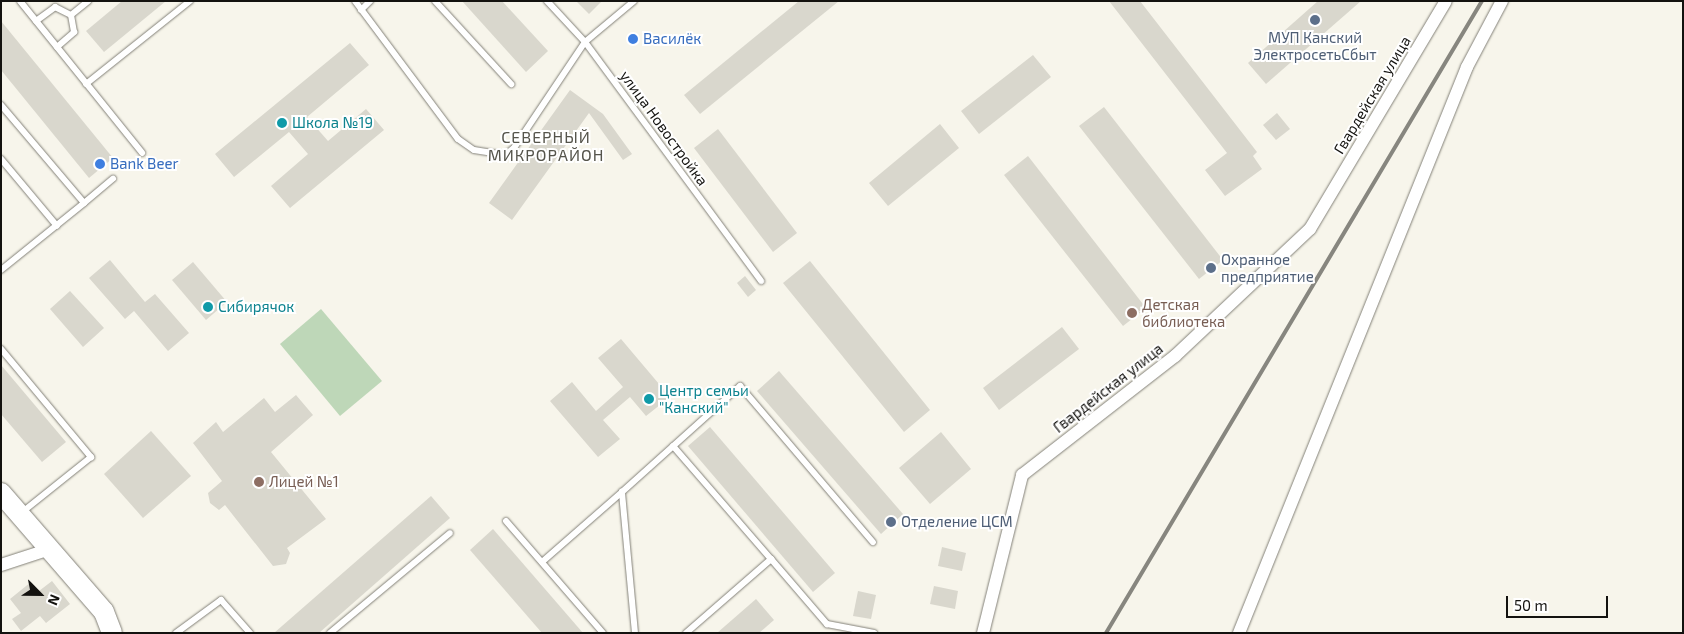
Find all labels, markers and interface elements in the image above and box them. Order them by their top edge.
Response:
marker: МУП Канский ЭлектросетьСбыт [1309,14,1321,26]
place label: МУП Канский ЭлектросетьСбыт [1253,28,1377,63]
place label: Василёк [643,30,701,48]
marker: Василёк [627,33,639,45]
street label: Гвардейская улица [1330,33,1414,157]
street label: улица Новостройка [616,67,712,189]
place label: Школа №19 [292,114,373,132]
marker: Школа №19 [276,117,288,129]
district label: СЕВЕРНЫЙ МИКРОРАЙОН [486,127,606,165]
place label: Bank Beer [110,155,179,173]
marker: Bank Beer [94,158,106,170]
place label: Охранное предприятие [1221,250,1314,285]
marker: Охранное предприятие [1205,262,1217,274]
place label: Детская библиотека [1142,295,1225,330]
place label: Сибирячок [218,298,294,316]
marker: Сибирячок [202,301,214,313]
marker: Детская библиотека [1126,307,1138,319]
street label: Гвардейская улица [1050,340,1166,436]
place label: Центр семьи "Канский" [659,381,749,416]
marker: Центр семьи "Канский" [643,393,655,405]
place label: Лицей №1 [269,473,339,491]
marker: Лицей №1 [253,476,265,488]
place label: Отделение ЦСМ [901,513,1013,531]
marker: Отделение ЦСМ [885,516,897,528]
north arrow [15,569,65,619]
scale bar [1509,586,1612,618]
text: N [44,592,64,608]
text: 50 m [1514,596,1548,614]

